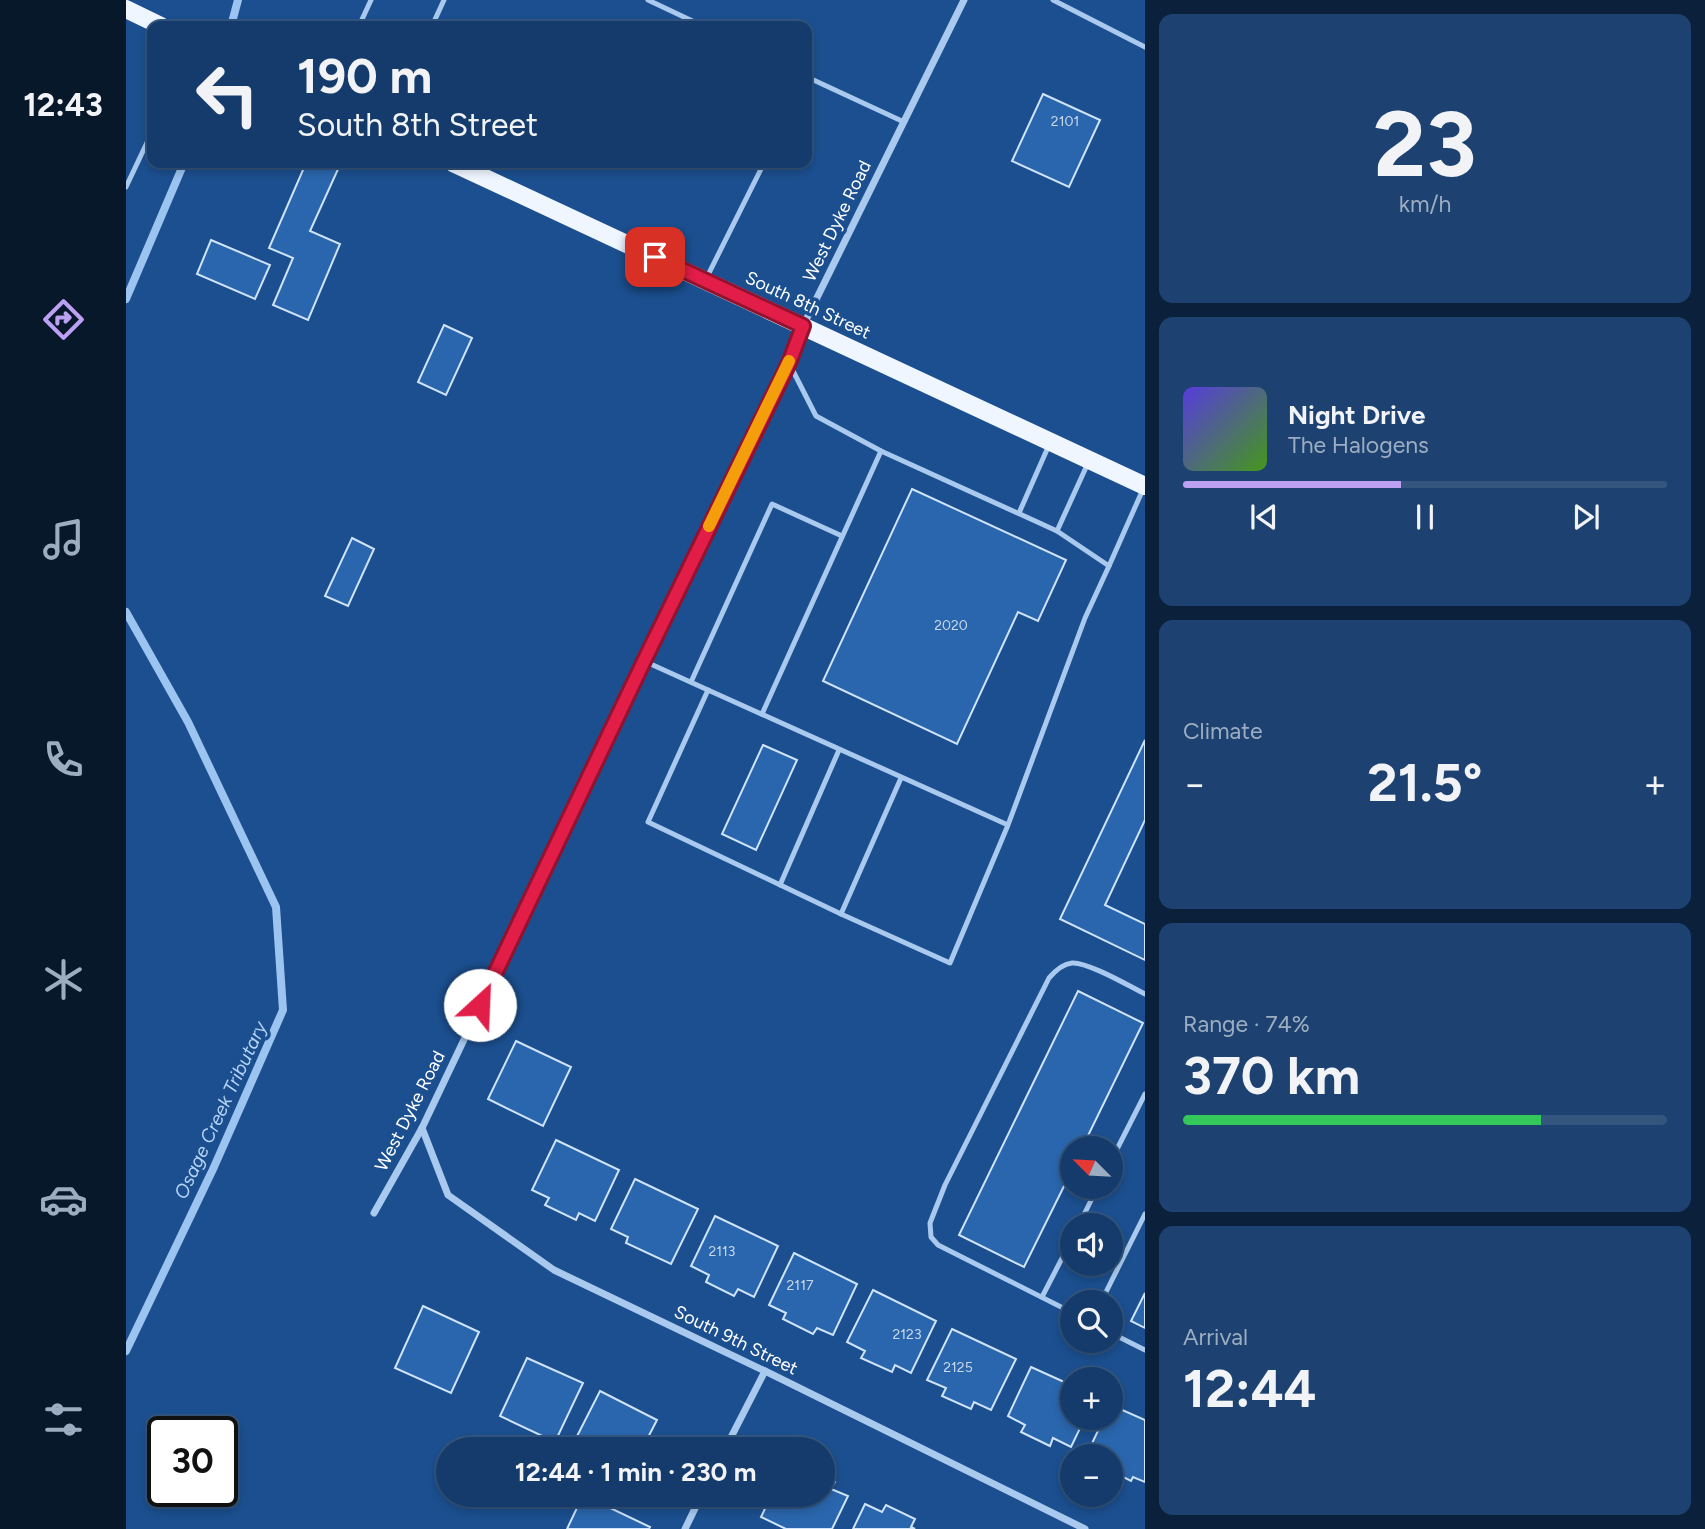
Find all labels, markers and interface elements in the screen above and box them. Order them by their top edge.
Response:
text: 190 m [297,46,432,105]
icon: left [182,49,273,140]
text: 12:43 [23,86,103,124]
text: 23 [1373,90,1477,199]
text: South 8th Street [297,106,538,144]
house number: 2101 [1051,113,1079,130]
street label: West Dyke Road [798,157,876,285]
text: km/h [1399,190,1451,218]
pin [625,227,685,287]
icon: arrive [636,238,674,276]
street label: South 8th Street [742,266,874,344]
icon: directions [39,295,88,344]
text: Night Drive [1288,399,1425,431]
text: The Halogens [1288,431,1429,459]
icon: previous [1245,498,1283,536]
icon: pause [1406,498,1444,536]
icon: next [1567,498,1605,536]
icon: music [39,515,88,564]
house number: 2020 [934,617,968,634]
text: Climate [1183,717,1262,745]
icon: phone [39,735,88,784]
text: 21.5° [1368,752,1482,814]
text: − [1183,761,1207,807]
text: + [1643,761,1667,807]
icon: climate [39,955,88,1004]
position arrow [443,968,517,1042]
text: Range · 74% [1183,1010,1310,1038]
water label: Osage Creek Tributary [169,1017,272,1203]
text: 370 km [1183,1045,1360,1107]
street label: West Dyke Road [370,1047,450,1175]
north arrow [1060,1136,1124,1199]
map controls [1060,1136,1123,1507]
icon: car [39,1175,88,1224]
button: sound [1060,1213,1123,1276]
house number: 2113 [708,1243,736,1260]
house number: 2117 [787,1277,814,1294]
button: search [1060,1290,1123,1353]
street label: South 9th Street [671,1301,802,1379]
text: Arrival [1183,1323,1248,1351]
house number: 2123 [892,1326,922,1343]
text: 12:44 [1183,1358,1317,1420]
house number: 2125 [943,1359,973,1376]
button: + [1060,1367,1123,1430]
icon: filters [39,1395,88,1444]
speed limit sign: 30 [147,1416,238,1507]
button: − [1060,1444,1123,1507]
text: 12:44 · 1 min · 230 m [515,1456,756,1488]

